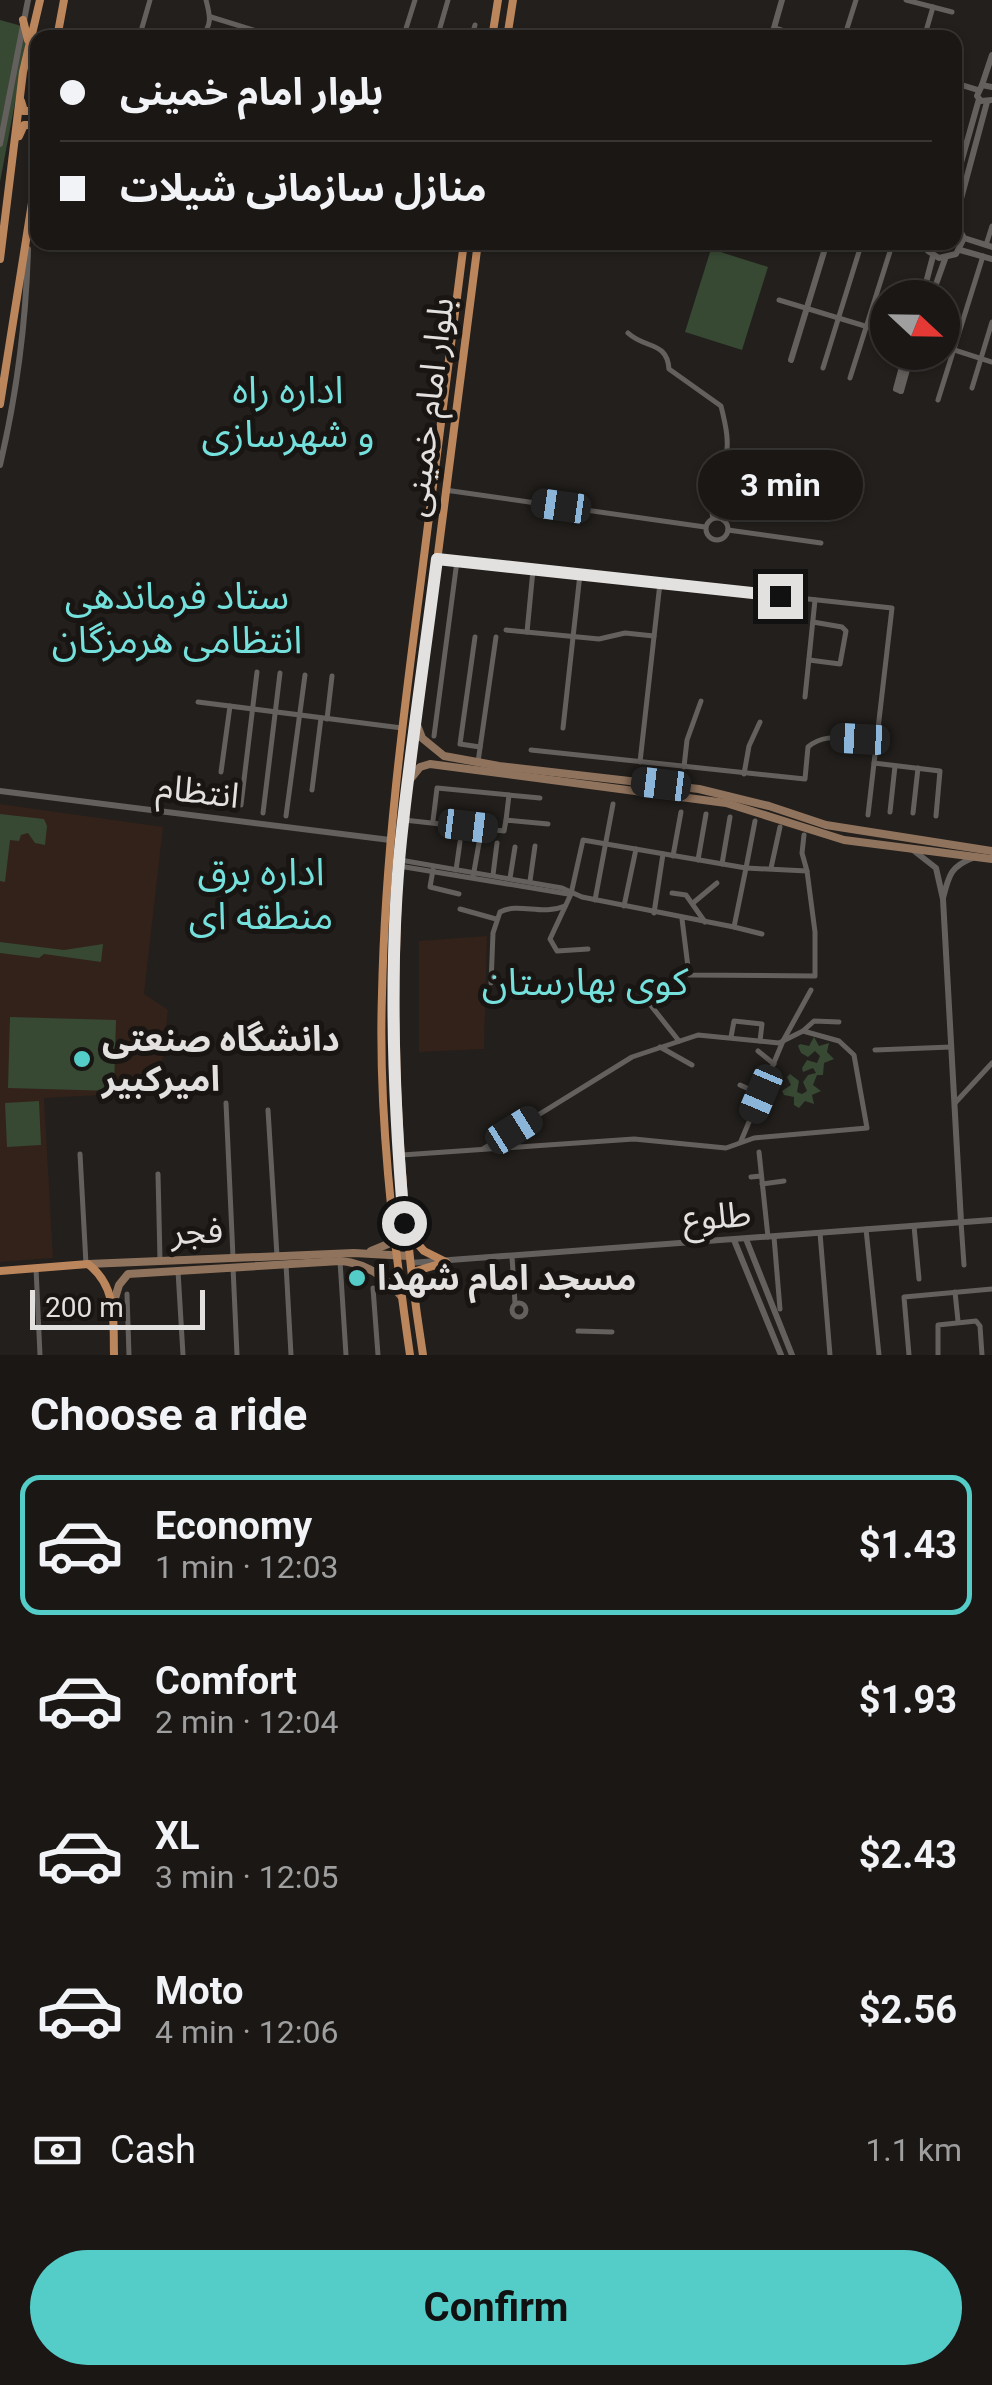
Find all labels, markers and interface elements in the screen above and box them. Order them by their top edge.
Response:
text: بلوار امام خمینی [120,70,383,114]
text: منازل سازمانی شیلات [120,166,487,210]
north arrow [870,280,960,370]
map controls [870,280,960,370]
street label: بلوار امام خمینی [395,295,467,520]
district label: اداره راه و شهرسازی [201,368,375,456]
callout: 3 min [698,451,862,521]
text: 3 min [740,466,821,504]
car [529,487,593,525]
district label: ستاد فرماندهی انتظامی هرمزگان [52,574,302,662]
route end [758,574,803,619]
car [829,722,891,756]
car [629,765,693,803]
street label: انتظام [154,766,242,822]
car [436,807,500,845]
district label: اداره برق منطقه ای [189,850,333,938]
district label: کوی بهارستان [482,960,689,1004]
place label: دانشگاه صنعتی امیرکبیر [100,1019,340,1100]
marker: دانشگاه صنعتی امیرکبیر [71,1048,93,1070]
car [735,1061,787,1127]
car [481,1101,547,1159]
street label: طلوع [681,1194,753,1244]
route start [382,1201,427,1246]
street label: فجر [169,1210,224,1253]
place label: مسجد امام شهدا [377,1258,636,1304]
marker: مسجد امام شهدا [346,1267,368,1289]
scale bar [30,1285,205,1330]
text: 200 m [45,1291,124,1324]
text: Choose a ride [30,1388,307,1441]
icon: car [35,1500,125,1590]
text: Economy [155,1504,312,1548]
text: $1.43 [859,1523,957,1567]
text: 1 min · 12:03 [155,1548,338,1586]
icon: car [35,1655,125,1745]
text: Comfort [155,1659,297,1703]
text: $1.93 [859,1678,957,1722]
text: 2 min · 12:04 [155,1703,338,1741]
icon: car [35,1810,125,1900]
text: XL [155,1814,200,1858]
text: $2.43 [859,1833,957,1877]
text: 3 min · 12:05 [155,1858,338,1896]
icon: car [35,1965,125,2055]
text: Moto [155,1969,244,2013]
text: $2.56 [859,1988,957,2032]
text: 4 min · 12:06 [155,2013,338,2051]
icon: cash [30,2123,85,2178]
text: Cash [110,2128,196,2172]
text: 1.1 km [865,2131,962,2169]
button: Confirm [30,2250,962,2365]

